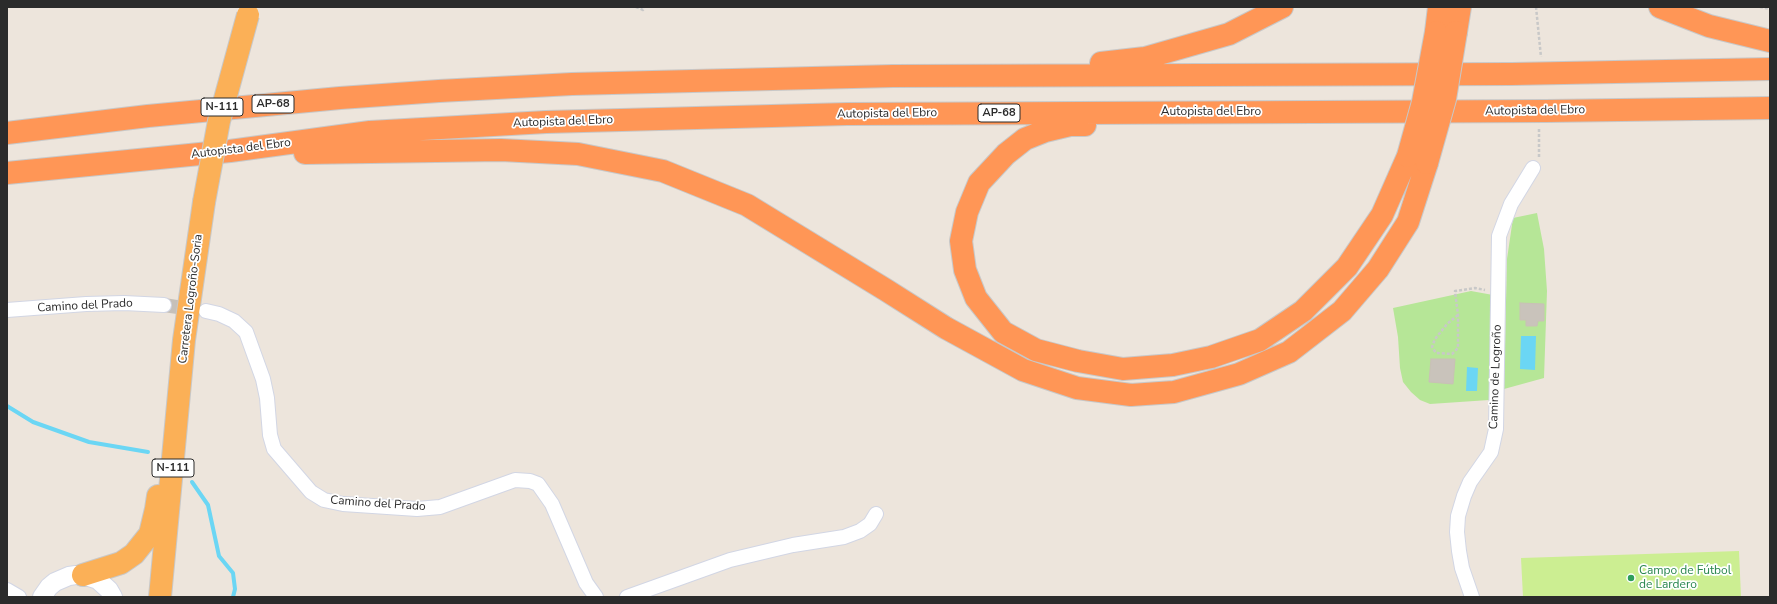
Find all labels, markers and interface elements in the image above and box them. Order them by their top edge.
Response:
road number: AP-68 [252,95,294,113]
road number: N-111 [201,98,243,116]
street label: Autopista del Ebro [1485,103,1585,119]
road number: AP-68 [978,104,1020,122]
street label: Autopista del Ebro [1161,105,1261,119]
street label: Autopista del Ebro [837,106,937,122]
street label: Autopista del Ebro [513,113,613,131]
street label: Autopista del Ebro [190,136,292,162]
street label: Carretera Logroño-Soria [176,233,206,365]
street label: Camino del Prado [37,296,133,316]
street label: Camino de Logroño [1487,324,1505,430]
road number: N-111 [152,459,194,477]
street label: Camino del Prado [330,493,426,515]
place label: Campo de Fútbol de Lardero [1639,564,1731,592]
marker: Campo de Fútbol de Lardero [1626,573,1636,583]

